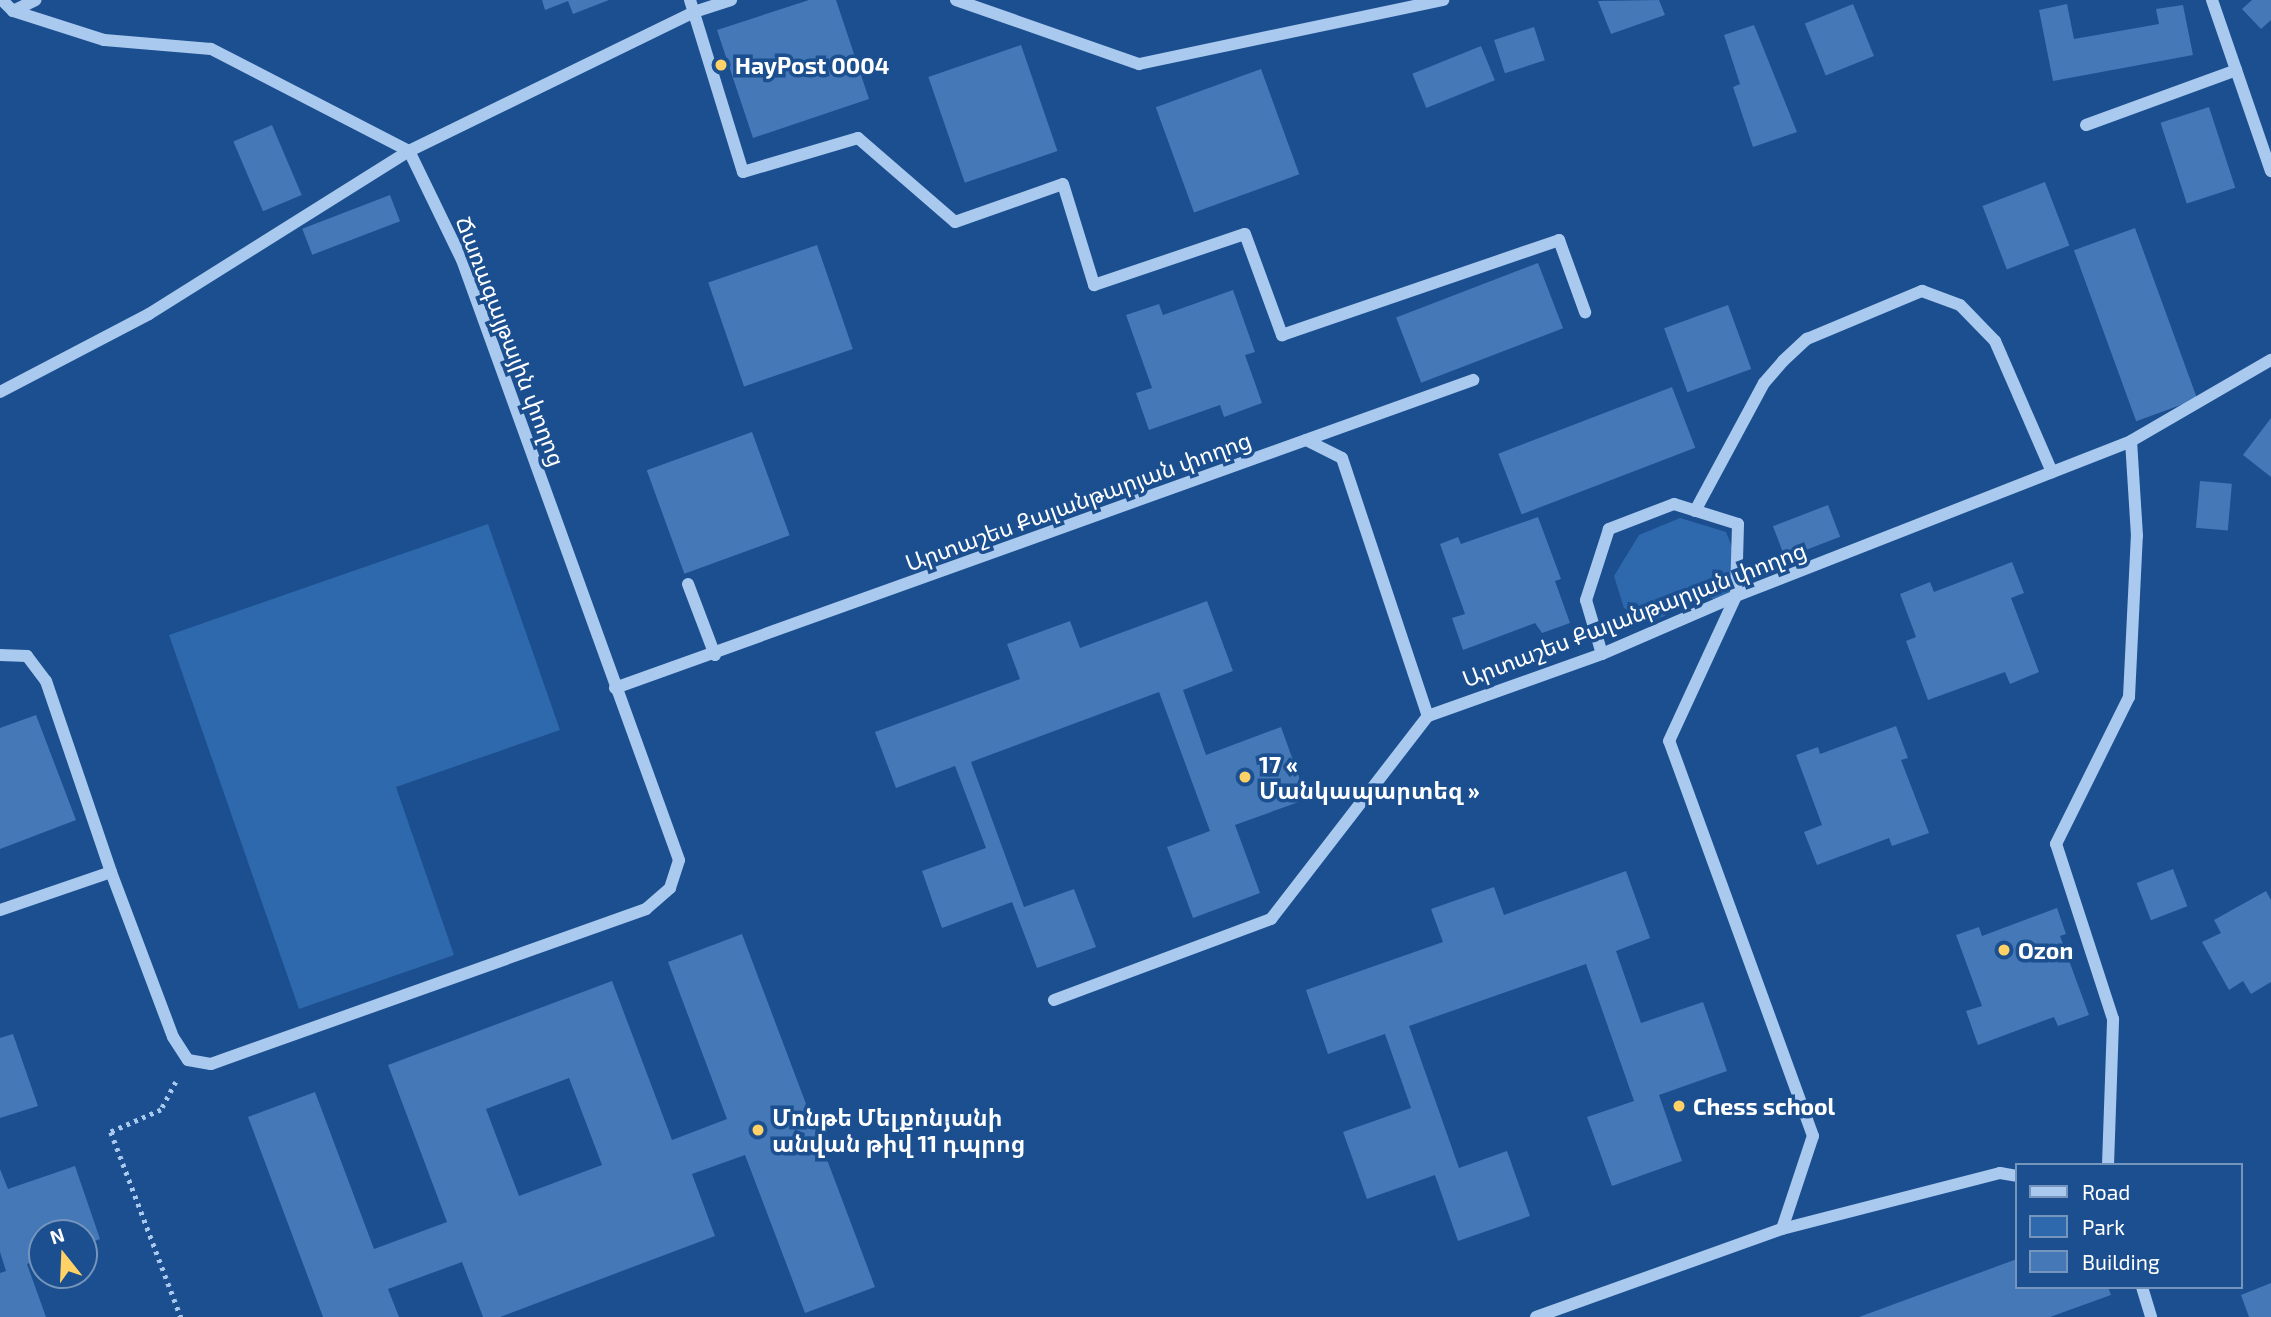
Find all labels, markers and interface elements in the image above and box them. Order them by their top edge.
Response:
place label: HayPost 0004 [735,51,889,79]
marker: HayPost 0004 [713,57,729,73]
street label: Ճառագայթային փողոց [451,212,571,470]
street label: Արտաշես Քալանթարյան փողոց [901,425,1255,577]
street label: Արտաշես Քալանթարյան փողոց [1458,536,1810,692]
place label: 17 « Մանկապարտեզ » [1259,750,1480,804]
marker: 17 « Մանկապարտեզ » [1237,769,1253,785]
place label: Ozon [2018,936,2073,964]
marker: Ozon [1996,942,2012,958]
place label: Chess school [1693,1092,1835,1120]
marker: Chess school [1671,1098,1687,1114]
place label: Մոնթե Մելքոնյանի անվան թիվ 11 դպրոց [772,1103,1025,1157]
marker: Մոնթե Մելքոնյանի անվան թիվ 11 դպրոց [750,1122,766,1138]
legend [2016,1163,2243,1289]
text: Road [2082,1179,2130,1204]
text: Park [2082,1214,2125,1239]
north arrow [28,1219,98,1289]
text: N [47,1222,67,1249]
text: Building [2082,1249,2160,1274]

